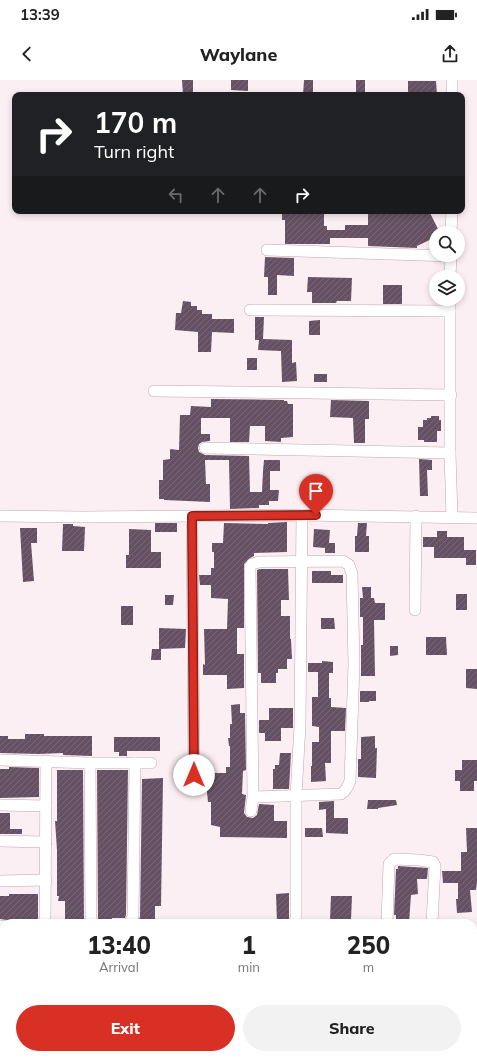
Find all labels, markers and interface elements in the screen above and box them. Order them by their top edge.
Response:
text: 13:39 [20,5,60,24]
icon: back [16,43,38,65]
text: Waylane [200,43,277,66]
icon: share [439,43,461,65]
text: 170 m [94,105,177,140]
icon: right [28,108,80,160]
text: Turn right [94,140,174,163]
icon: left [165,184,187,206]
icon: ahead [207,184,229,206]
icon: ahead [249,184,271,206]
icon: right [291,184,313,206]
map controls [429,226,465,306]
button: search [429,226,465,262]
button: layers [429,270,465,306]
pin [299,474,333,515]
icon: arrive [305,480,327,502]
position arrow [173,754,215,796]
text: 13:40 [87,930,151,960]
text: 1 [242,930,256,960]
text: 250 [347,930,390,960]
text: Arrival [99,959,139,975]
text: min [238,959,260,975]
text: m [363,959,374,975]
button: Exit [16,1005,235,1051]
button: Share [243,1005,461,1051]

